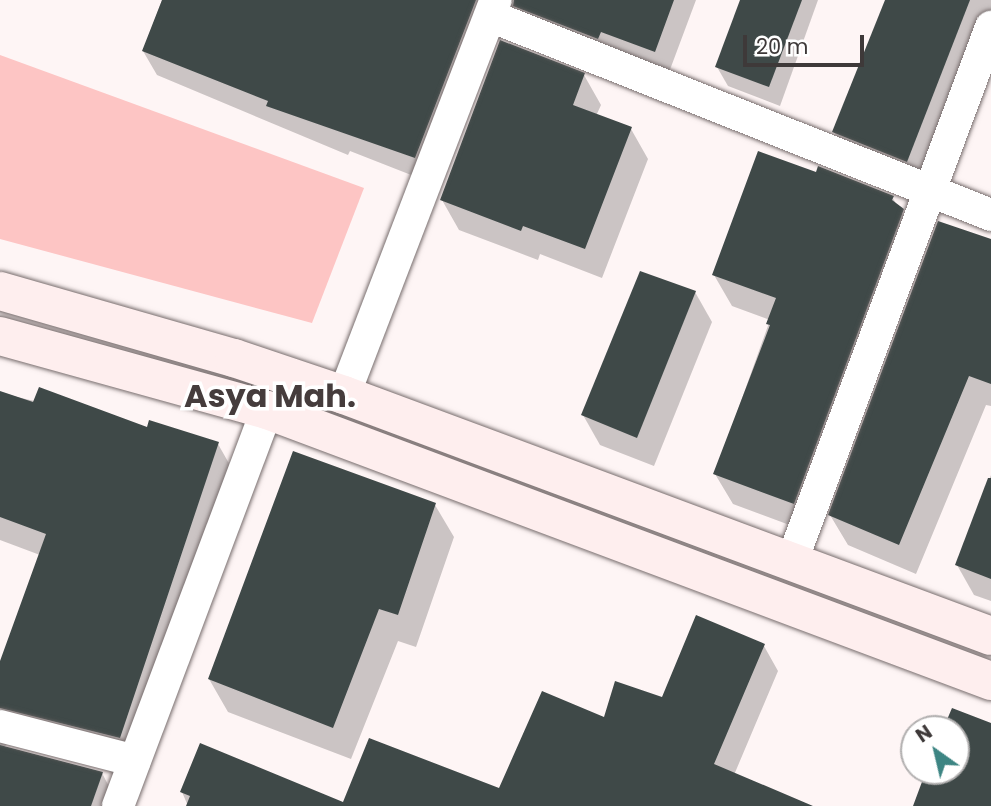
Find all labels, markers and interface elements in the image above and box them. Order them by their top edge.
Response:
scale bar [746,21,867,65]
text: 20 m [756,32,809,61]
district label: Asya Mah. [184,377,356,415]
north arrow [900,715,970,785]
text: N [911,719,938,749]

